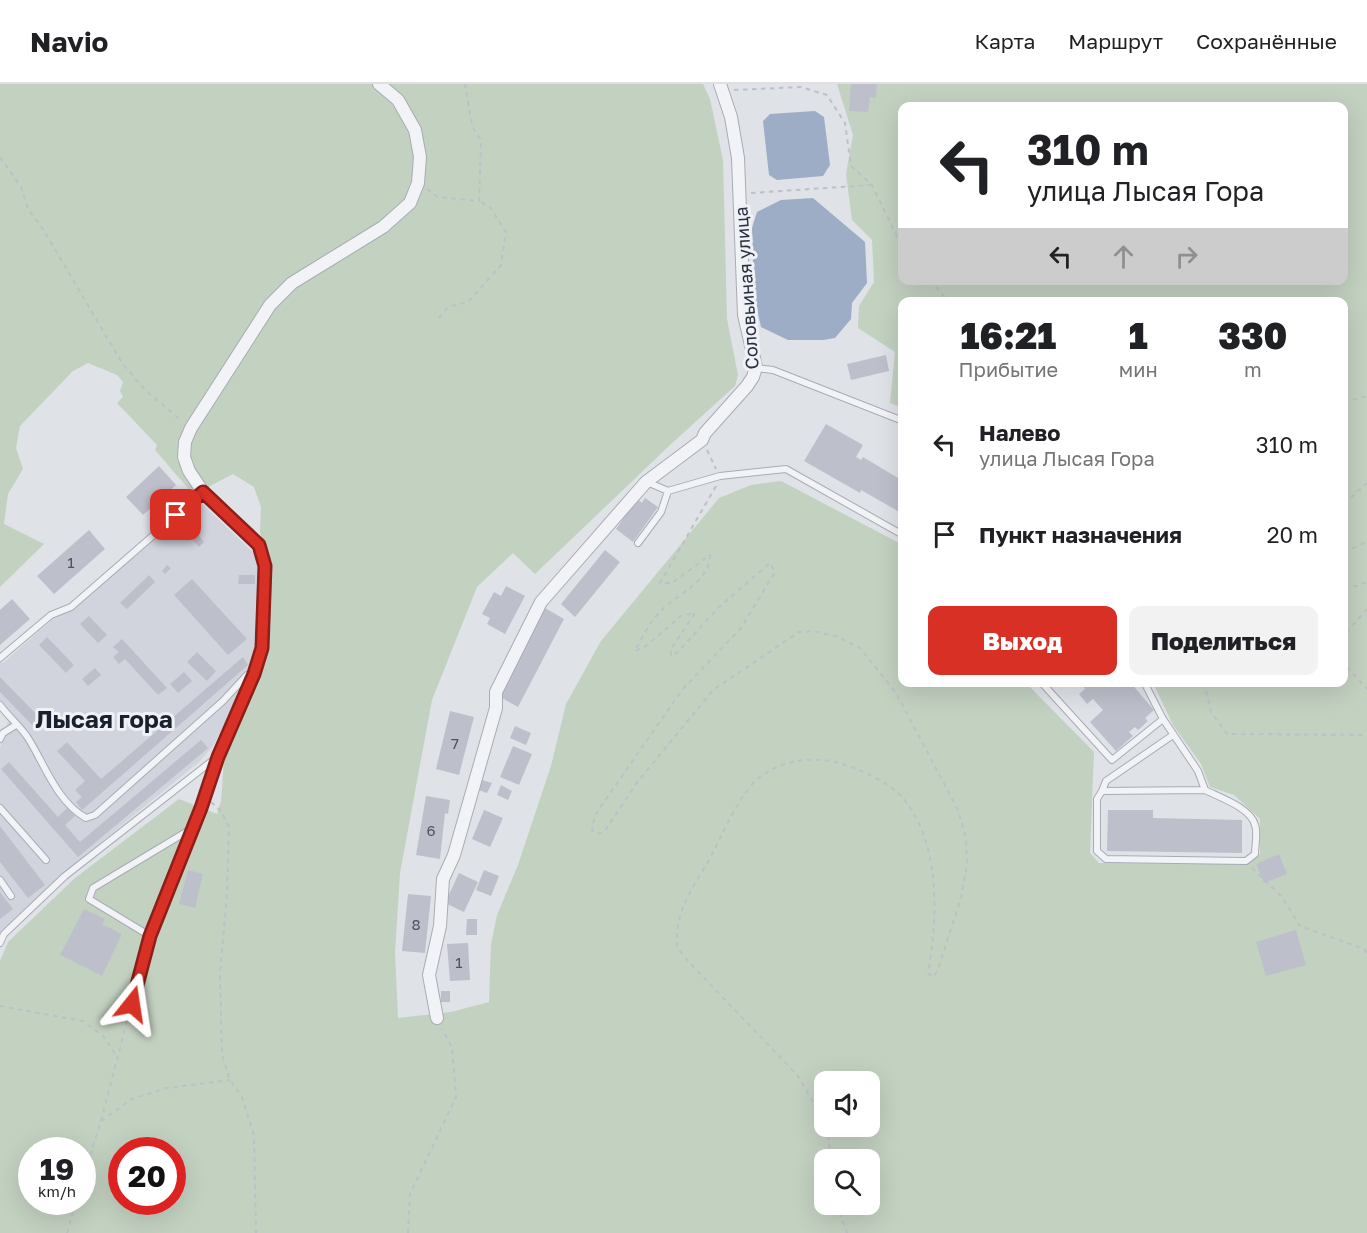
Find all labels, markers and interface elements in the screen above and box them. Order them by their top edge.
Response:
text: Navio [30,25,108,58]
text: Карта [974,28,1035,54]
text: Маршрут [1068,28,1163,54]
text: Сохранённые [1196,28,1337,54]
text: 310 m [1027,124,1149,174]
icon: left [928,126,1006,204]
text: улица Лысая Гора [1027,175,1264,207]
street label: Соловьиная улица [729,206,763,370]
icon: left [1044,240,1077,273]
icon: ahead [1107,240,1140,273]
icon: right [1170,240,1203,273]
text: 16:21 [961,314,1056,357]
text: 1 [1129,314,1148,357]
text: 330 [1218,314,1287,357]
text: Прибытие [959,357,1058,381]
text: мин [1119,357,1158,381]
text: m [1244,357,1262,381]
text: Налево [979,419,1061,446]
icon: left [928,428,961,461]
text: 310 m [1256,431,1318,458]
text: улица Лысая Гора [979,446,1155,470]
pin [150,489,201,540]
icon: arrive [159,498,192,531]
icon: arrive [928,518,961,551]
text: Пункт назначения [979,521,1182,548]
text: 20 m [1267,521,1318,548]
house number: 1 [67,553,75,571]
button: Выход [928,606,1117,675]
button: Поделиться [1129,606,1318,675]
district label: Лысая гора [35,704,173,733]
house number: 7 [451,734,459,752]
house number: 6 [426,821,436,839]
house number: 8 [411,915,421,933]
house number: 1 [455,953,463,971]
position arrow [100,972,164,1036]
map controls [814,1071,880,1215]
button: sound [814,1071,880,1137]
speed limit sign: 20 [108,1137,186,1215]
button: search [814,1149,880,1215]
text: 19 [40,1151,74,1187]
text: km/h [38,1182,76,1200]

